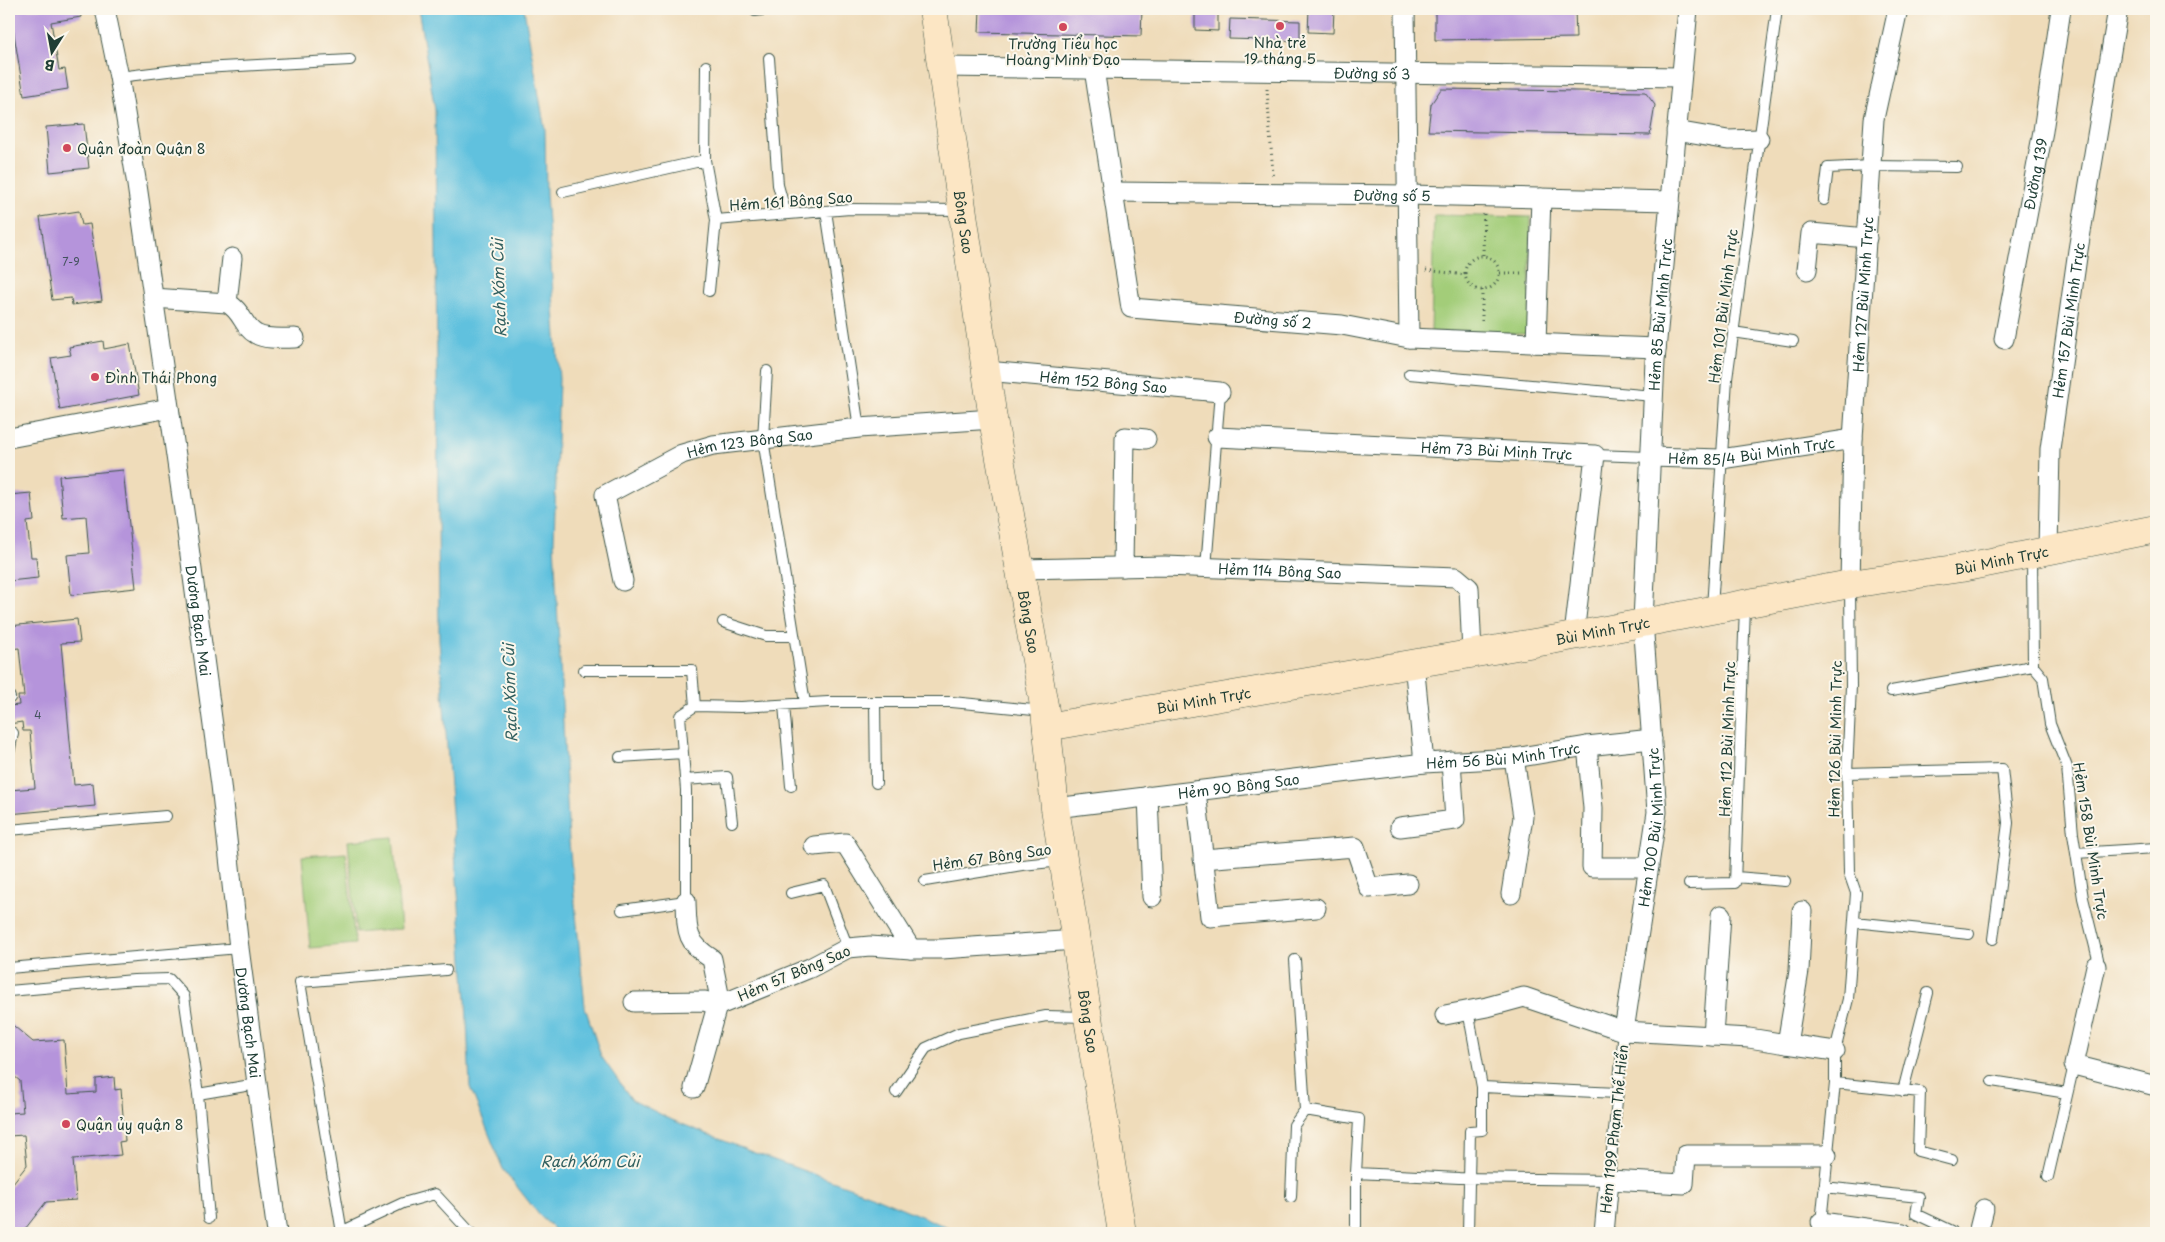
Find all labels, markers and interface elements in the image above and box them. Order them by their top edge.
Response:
marker: Nhà trẻ 19 tháng 5 [1274,20,1286,32]
marker: Trường Tiểu học Hoàng Minh Đạo [1057,21,1069,33]
north arrow [28,28,78,78]
place label: Nhà trẻ 19 tháng 5 [1244,32,1316,69]
place label: Trường Tiểu học Hoàng Minh Đạo [1006,33,1120,70]
text: B [43,54,56,76]
street label: Đường số 3 [1333,62,1411,84]
street label: Đường 139 [2018,136,2052,212]
place label: Quận đoàn Quận 8 [77,138,206,159]
marker: Quận đoàn Quận 8 [61,142,73,154]
street label: Đường số 5 [1353,184,1431,206]
street label: Hẻm 161 Bông Sao [729,186,854,216]
street label: Bông Sao [949,188,979,255]
street label: Hẻm 127 Bùi Minh Trực [1847,216,1878,373]
street label: Hẻm 101 Bùi Minh Trực [1703,228,1743,384]
water label: Rạch Xóm Củi [485,236,511,338]
street label: Hẻm 85 Bùi Minh Trực [1643,237,1677,391]
street label: Hẻm 157 Bùi Minh Trực [2047,241,2090,399]
house number: 7-9 [62,253,80,270]
street label: Đường số 2 [1233,306,1312,333]
street label: Hẻm 152 Bông Sao [1039,365,1168,398]
place label: Đình Thái Phong [105,367,217,388]
marker: Đình Thái Phong [89,371,101,383]
street label: Hẻm 123 Bông Sao [684,423,814,463]
street label: Hẻm 85/4 Bùi Minh Trực [1668,431,1836,469]
street label: Hẻm 73 Bùi Minh Trực [1420,436,1573,464]
street label: Bùi Minh Trực [1953,540,2050,579]
street label: Hẻm 114 Bông Sao [1218,558,1342,583]
street label: Dương Bạch Mai [181,564,217,678]
street label: Bông Sao [1013,588,1045,655]
street label: Bùi Minh Trực [1554,611,1652,650]
water label: Rạch Xóm Củi [496,641,522,743]
street label: Hẻm 126 Bùi Minh Trực [1823,660,1847,818]
street label: Hẻm 112 Bùi Minh Trực [1714,661,1740,817]
street label: Bùi Minh Trực [1155,681,1253,718]
house number: 4 [34,706,42,723]
street label: Hẻm 56 Bùi Minh Trực [1426,737,1581,773]
street label: Hẻm 100 Bùi Minh Trực [1632,747,1668,908]
street label: Hẻm 158 Bùi Minh Trực [2068,761,2114,921]
street label: Hẻm 90 Bông Sao [1177,768,1301,803]
street label: Hẻm 67 Bông Sao [931,838,1053,876]
street label: Hẻm 57 Bông Sao [734,940,854,1006]
street label: Dương Bạch Mai [231,966,267,1080]
street label: Bông Sao [1073,987,1104,1055]
street label: Hẻm 1199 Phạm Thế Hiển [1595,1044,1633,1214]
place label: Quận ủy quận 8 [76,1114,184,1135]
marker: Quận ủy quận 8 [60,1118,72,1130]
water label: Rạch Xóm Củi [541,1149,642,1172]

